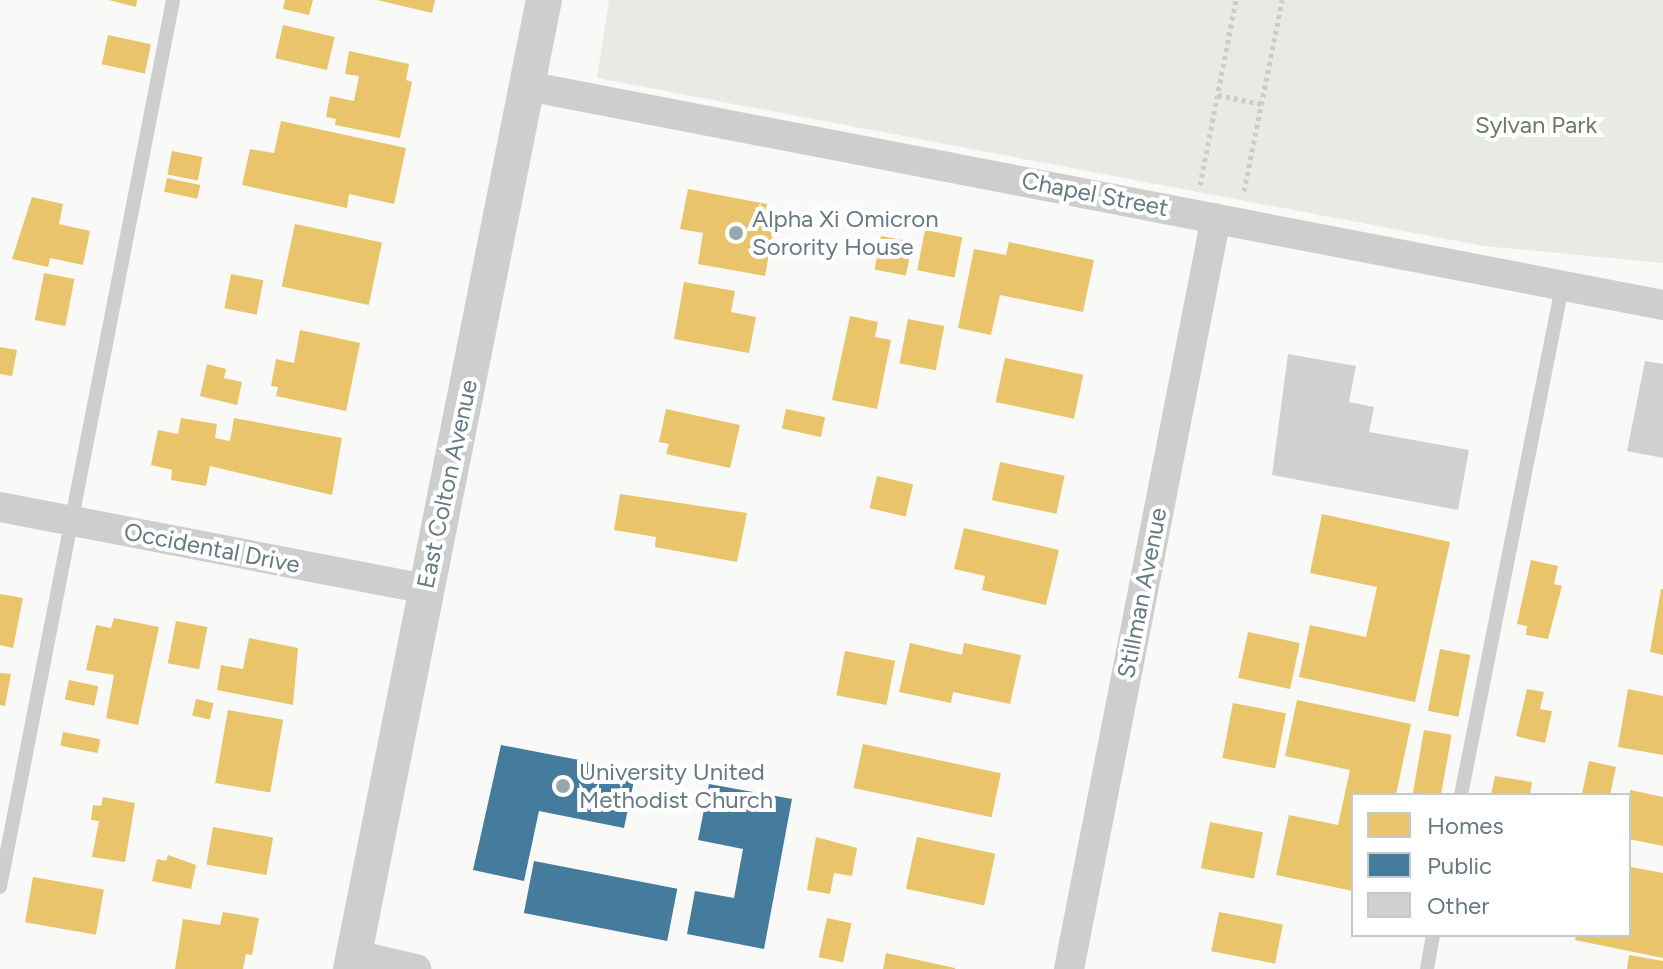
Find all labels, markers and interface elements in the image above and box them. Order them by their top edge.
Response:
park label: Sylvan Park [1475,111,1597,139]
street label: Chapel Street [1019,166,1171,222]
place label: Alpha Xi Omicron Sorority House [752,205,939,261]
marker: Alpha Xi Omicron Sorority House [727,224,745,242]
street label: East Colton Avenue [411,377,483,591]
street label: Stillman Avenue [1111,505,1173,681]
street label: Occidental Drive [122,517,302,579]
place label: University United Methodist Church [579,758,773,814]
marker: University United Methodist Church [554,777,572,795]
legend [1351,793,1631,937]
text: Homes [1427,811,1504,840]
text: Public [1427,851,1492,880]
text: Other [1427,891,1489,920]

